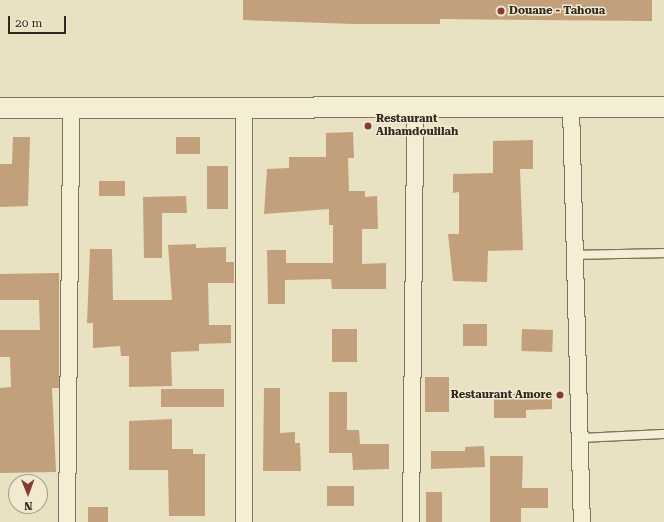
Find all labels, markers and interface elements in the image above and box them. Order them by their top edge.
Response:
place label: Douane - Tahoua [509,4,605,18]
marker: Douane - Tahoua [496,6,506,16]
scale bar [10,8,68,34]
text: 20 m [15,16,42,30]
place label: Restaurant Alhamdoulilah [376,113,458,139]
marker: Restaurant Alhamdoulilah [363,121,373,131]
place label: Restaurant Amore [451,388,552,402]
marker: Restaurant Amore [555,390,565,400]
north arrow [8,474,48,514]
text: N [24,499,33,512]

